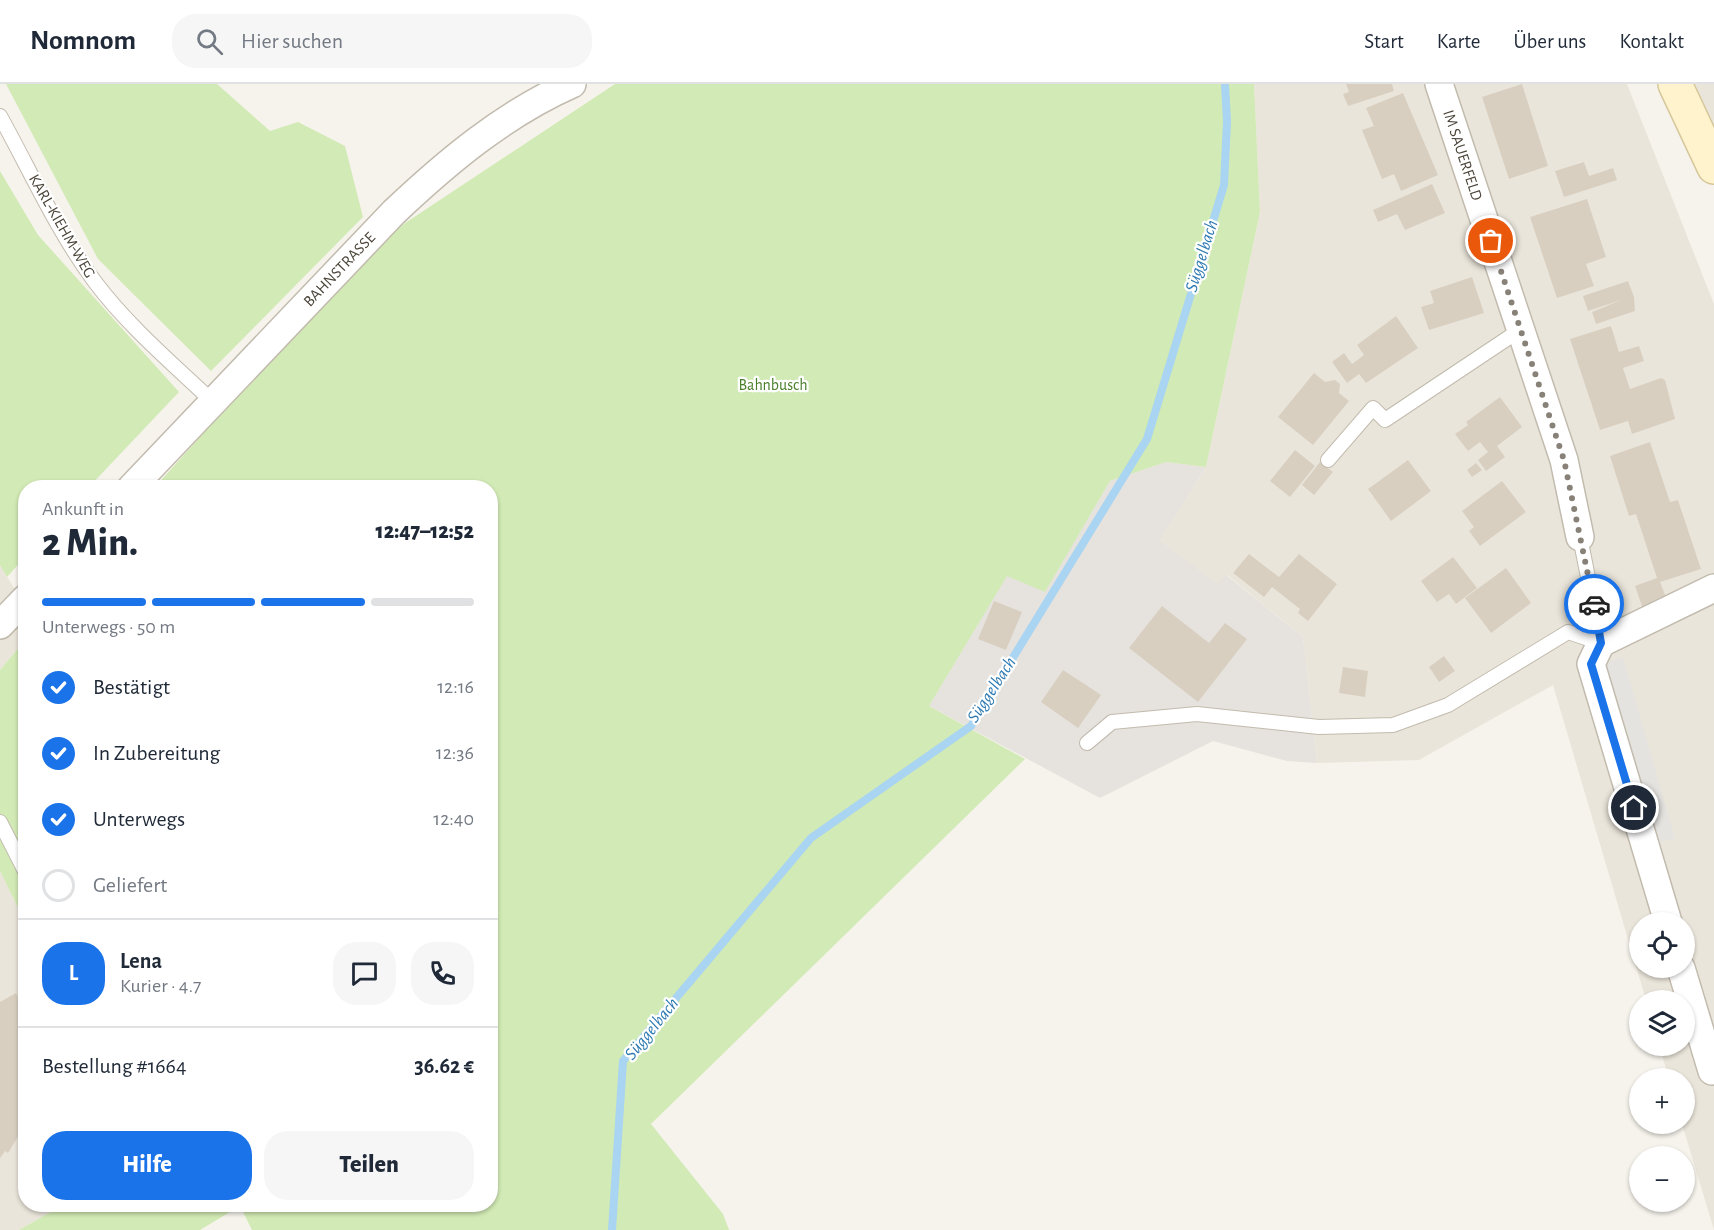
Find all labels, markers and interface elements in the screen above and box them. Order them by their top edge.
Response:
search box [172,14,592,68]
icon: search [193,25,226,58]
text: Nomnom [30,27,136,55]
text: Hier suchen [241,30,343,52]
text: Start [1364,31,1404,52]
text: Karte [1437,31,1480,52]
text: Über uns [1513,31,1586,52]
text: Kontakt [1619,31,1684,52]
street label: IM SAUERFELD [1440,108,1485,202]
street label: KARL-KIEHM-WEG [26,171,98,281]
pin [1465,215,1516,266]
water label: Süggelbach [1183,218,1221,294]
icon: bag [1474,224,1507,257]
street label: BAHNSTRASSE [300,229,378,310]
park label: Bahnbusch [738,377,808,393]
text: Ankunft in [42,499,124,519]
text: 12:47–12:52 [376,520,474,542]
text: 2 Min. [42,524,138,563]
courier [1564,574,1624,634]
icon: car [1578,588,1611,621]
text: Unterwegs · 50 m [42,617,175,637]
water label: Süggelbach [964,654,1020,726]
icon: check [42,671,75,704]
text: Bestätigt [93,676,170,698]
text: 12:16 [437,677,474,697]
icon: check [42,737,75,770]
text: In Zubereitung [93,742,220,764]
text: 12:36 [436,743,474,763]
pin [1608,782,1659,833]
icon: home [1617,791,1650,824]
icon: check [42,803,75,836]
text: Unterwegs [93,808,185,830]
text: 12:40 [433,809,474,829]
text: Geliefert [93,874,167,896]
map controls [1629,912,1695,1212]
button: locate [1629,912,1695,978]
button: chat [333,942,396,1005]
button: phone [411,942,474,1005]
text: Lena [120,950,162,972]
text: L [69,962,78,984]
text: Kurier · 4.7 [120,976,201,996]
button: layers [1629,990,1695,1056]
water label: Süggelbach [622,995,682,1063]
text: Bestellung #1664 [42,1055,186,1077]
text: 36.62 € [414,1055,474,1077]
button: + [1629,1068,1695,1134]
button: Hilfe [42,1131,252,1200]
button: Teilen [264,1131,474,1200]
button: − [1629,1146,1695,1212]

